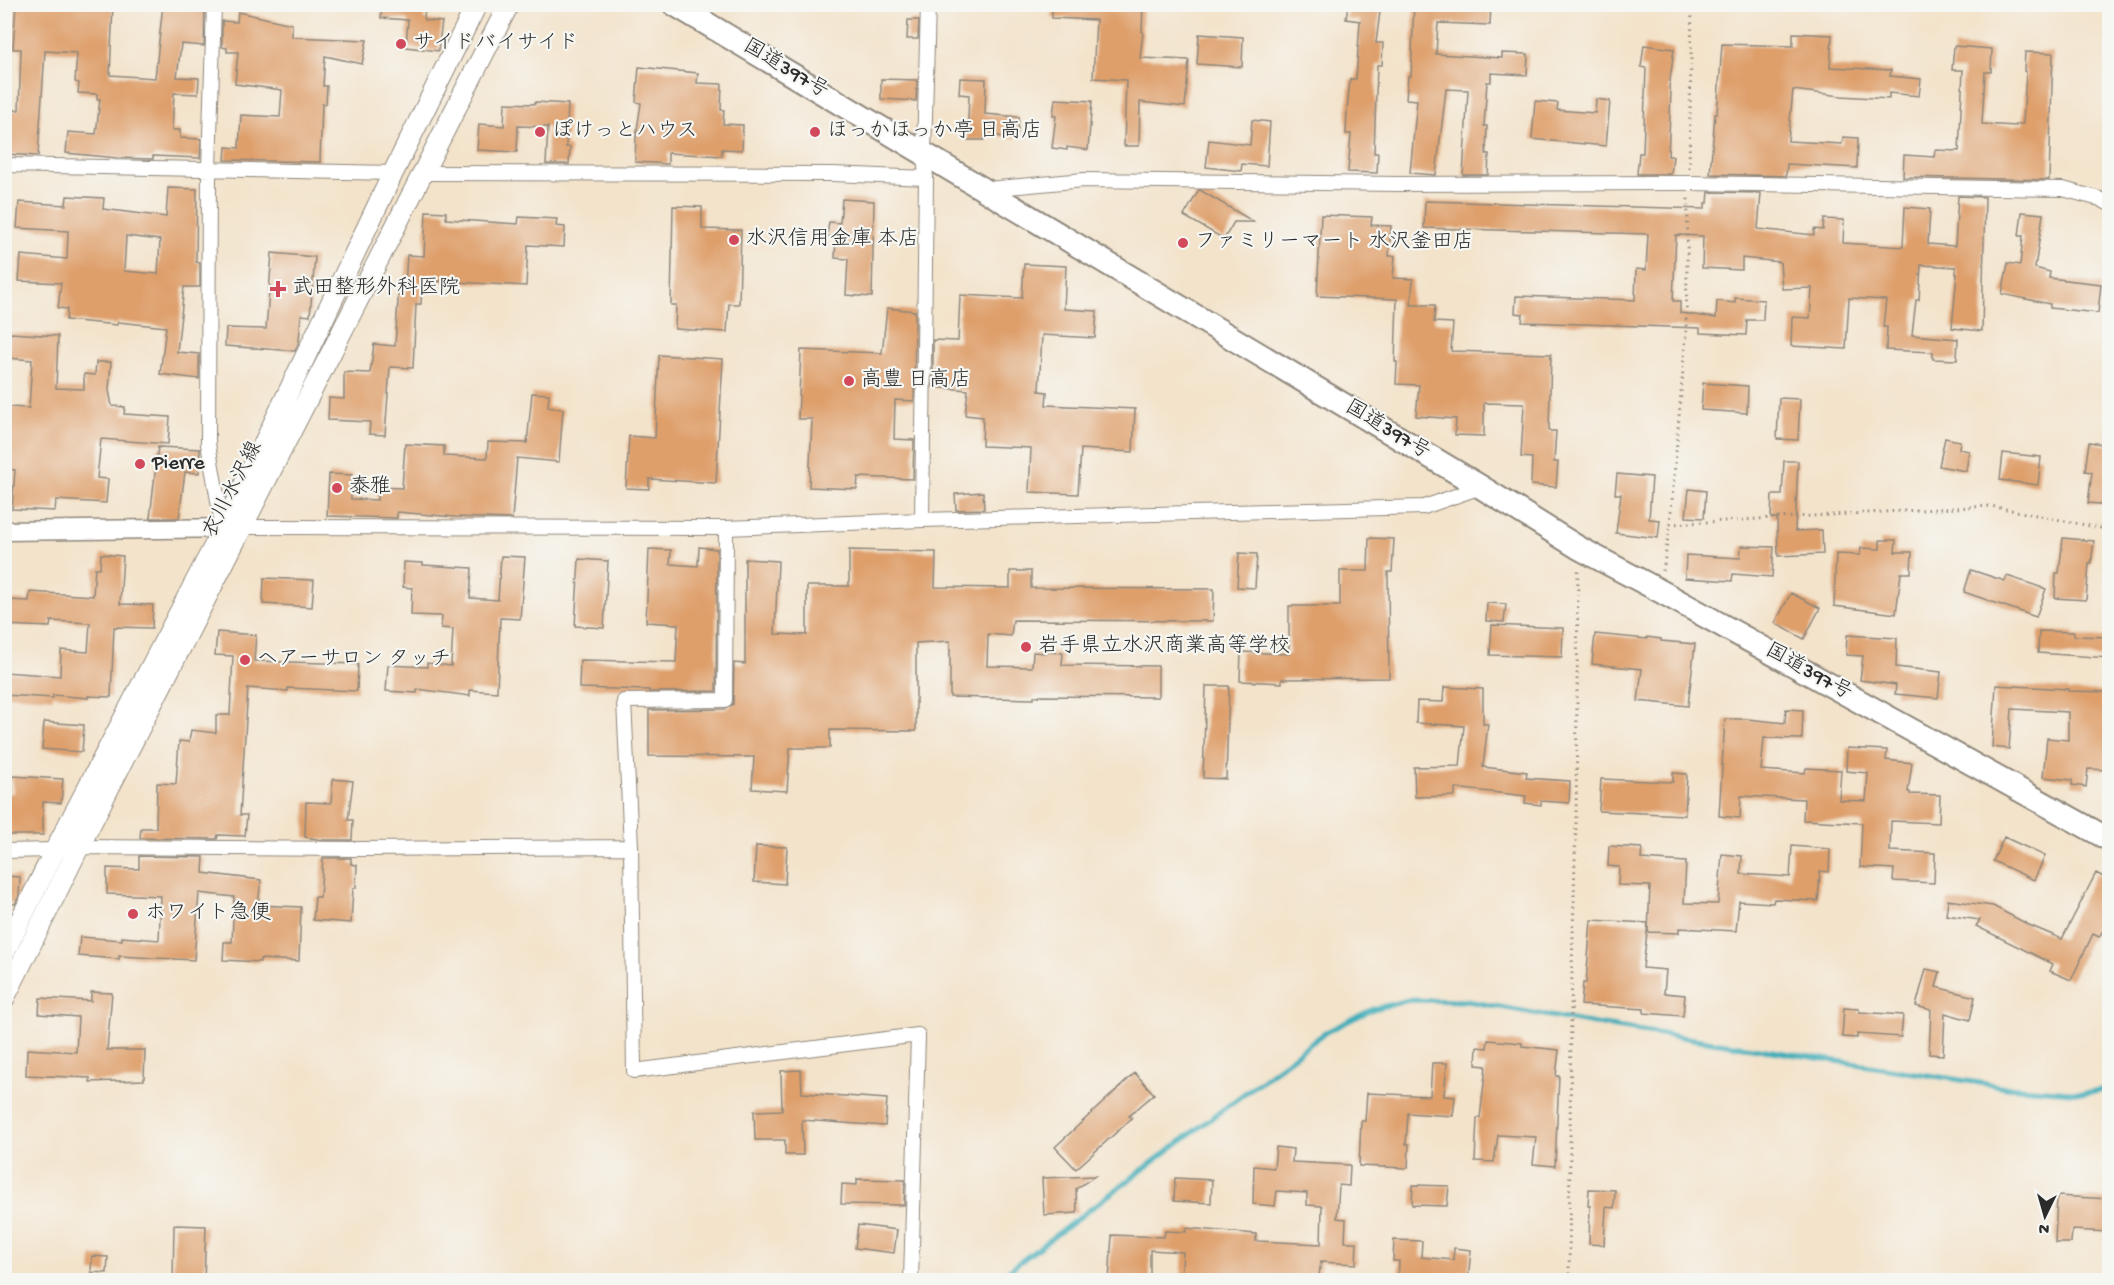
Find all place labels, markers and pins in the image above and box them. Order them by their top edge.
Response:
place label: サイドバイサイド [413,32,578,57]
marker: サイドバイサイド [394,37,408,51]
place label: ほっかほっか亭 日高店 [827,118,1042,145]
place label: ぽけっとハウス [552,119,698,145]
marker: ぽけっとハウス [533,125,547,139]
marker: ほっかほっか亭 日高店 [808,125,822,139]
place label: 水沢信用金庫 本店 [746,226,919,253]
place label: ファミリーマート 水沢釜田店 [1195,229,1473,256]
marker: 水沢信用金庫 本店 [727,233,741,247]
marker: ファミリーマート 水沢釜田店 [1176,236,1190,250]
place label: 武田整形外科医院 [292,275,460,302]
marker: 武田整形外科医院 [269,280,287,298]
place label: 高豊 日高店 [861,367,971,394]
marker: 高豊 日高店 [842,374,856,388]
place label: Pierre [151,452,206,477]
marker: Pierre [133,457,147,471]
place label: 泰雅 [349,474,391,501]
marker: 泰雅 [330,481,344,495]
place label: 岩手県立水沢商業高等学校 [1038,633,1290,660]
marker: 岩手県立水沢商業高等学校 [1019,640,1033,654]
place label: ヘアーサロン タッチ [257,648,451,673]
marker: ヘアーサロン タッチ [238,653,252,667]
place label: ホワイト急便 [145,900,271,927]
marker: ホワイト急便 [126,907,140,921]

